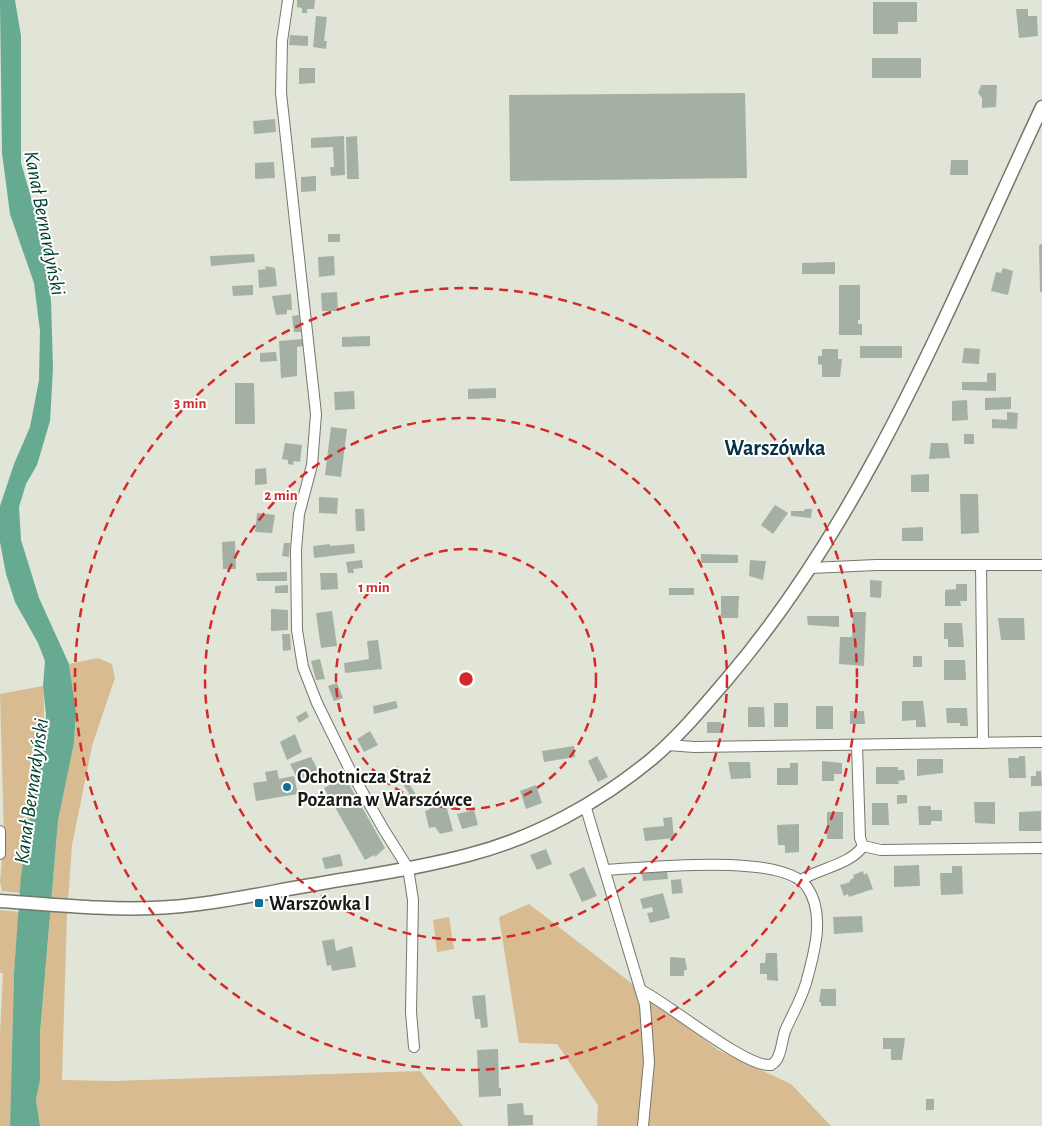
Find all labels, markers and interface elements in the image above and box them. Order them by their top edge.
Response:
water label: Kanał Bernardyński [20,149,69,297]
text: 3 min [174,396,206,411]
district label: Warszówka [724,437,826,459]
text: 2 min [264,488,298,503]
text: 1 min [358,580,390,595]
centre of rings [457,670,475,688]
water label: Kanał Bernardyński [11,717,52,865]
place label: Ochotnicza Straż Pożarna w Warszówce [297,767,472,810]
marker: Ochotnicza Straż Pożarna w Warszówce [281,781,293,793]
place label: Warszówka I [269,894,370,914]
marker: Warszówka I [253,897,265,909]

